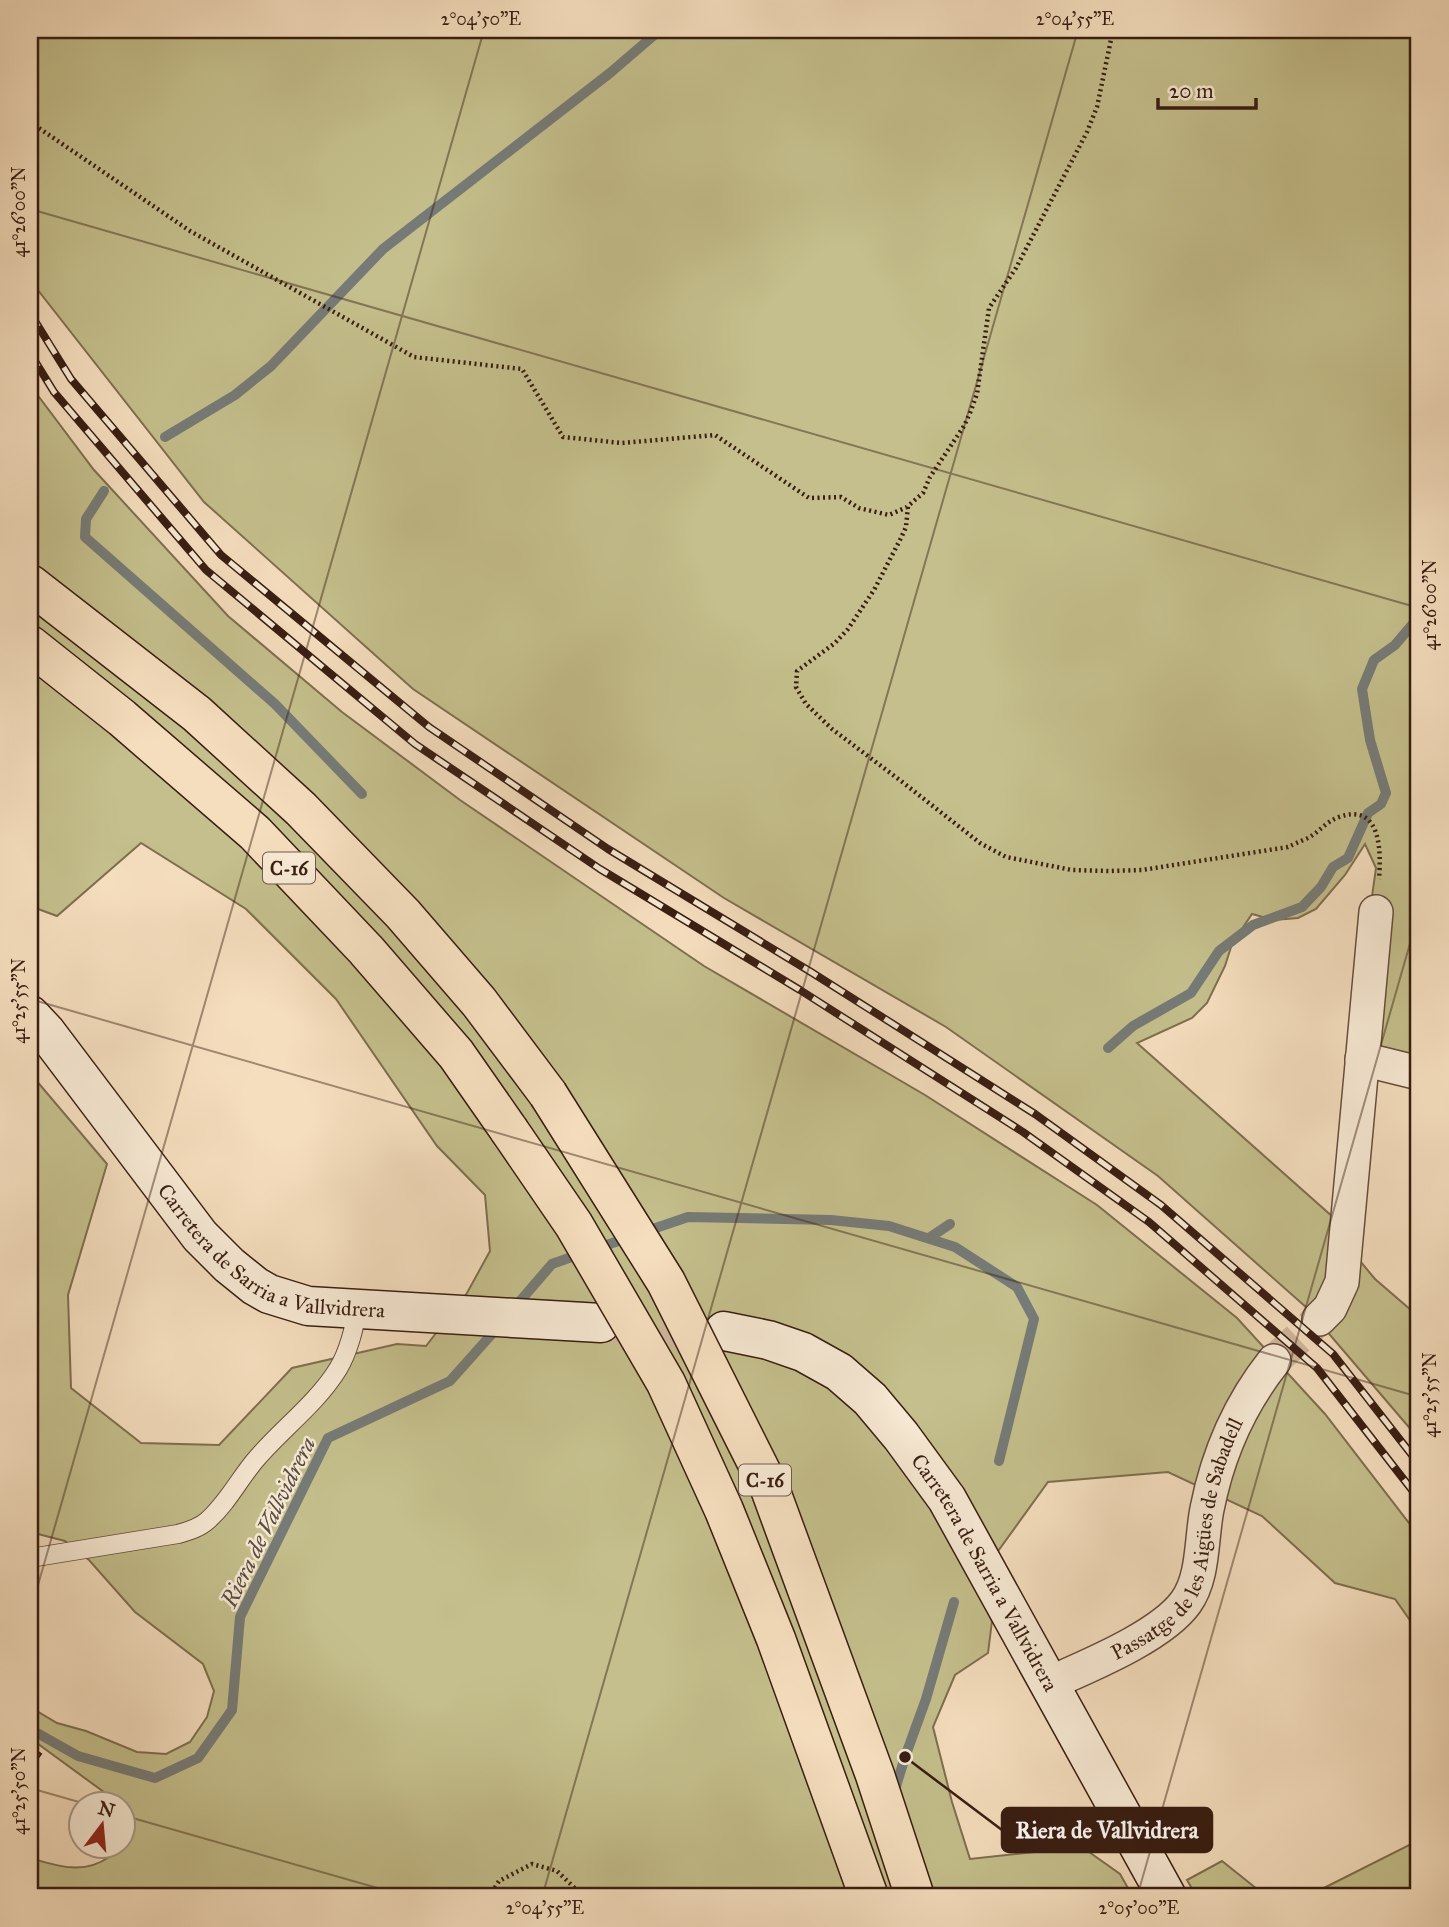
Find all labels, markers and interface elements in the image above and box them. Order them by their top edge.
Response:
text: 2°04'50"E [441,8,521,30]
text: 2°04'55"E [1036,8,1114,30]
scale bar [1158,66,1256,110]
text: 20 m [1169,78,1214,104]
text: 41°26'00"N [8,167,30,257]
text: 41°26'00"N [1419,560,1441,650]
road number: C-16 [263,852,315,884]
text: 41°25'55"N [8,958,30,1044]
street label: Carretera de Sarria a Vallvidrera [152,1178,386,1323]
text: 41°25'55"N [1419,1352,1441,1438]
street label: Passatge de les Aigües de Sabadell [1107,1413,1249,1666]
water label: Riera de Vallvidrera [214,1432,321,1613]
street label: Carretera de Sarria a Vallvidrera [905,1449,1064,1696]
road number: C-16 [739,1464,791,1496]
text: 41°25'50"N [8,1747,30,1835]
north arrow [66,1790,136,1860]
text: N [96,1796,117,1822]
callout: Riera de Vallvidrera [1002,1808,1212,1852]
text: Riera de Vallvidrera [1016,1816,1200,1844]
text: 2°04'55"E [506,1897,584,1919]
text: 2°05'00"E [1099,1897,1180,1919]

